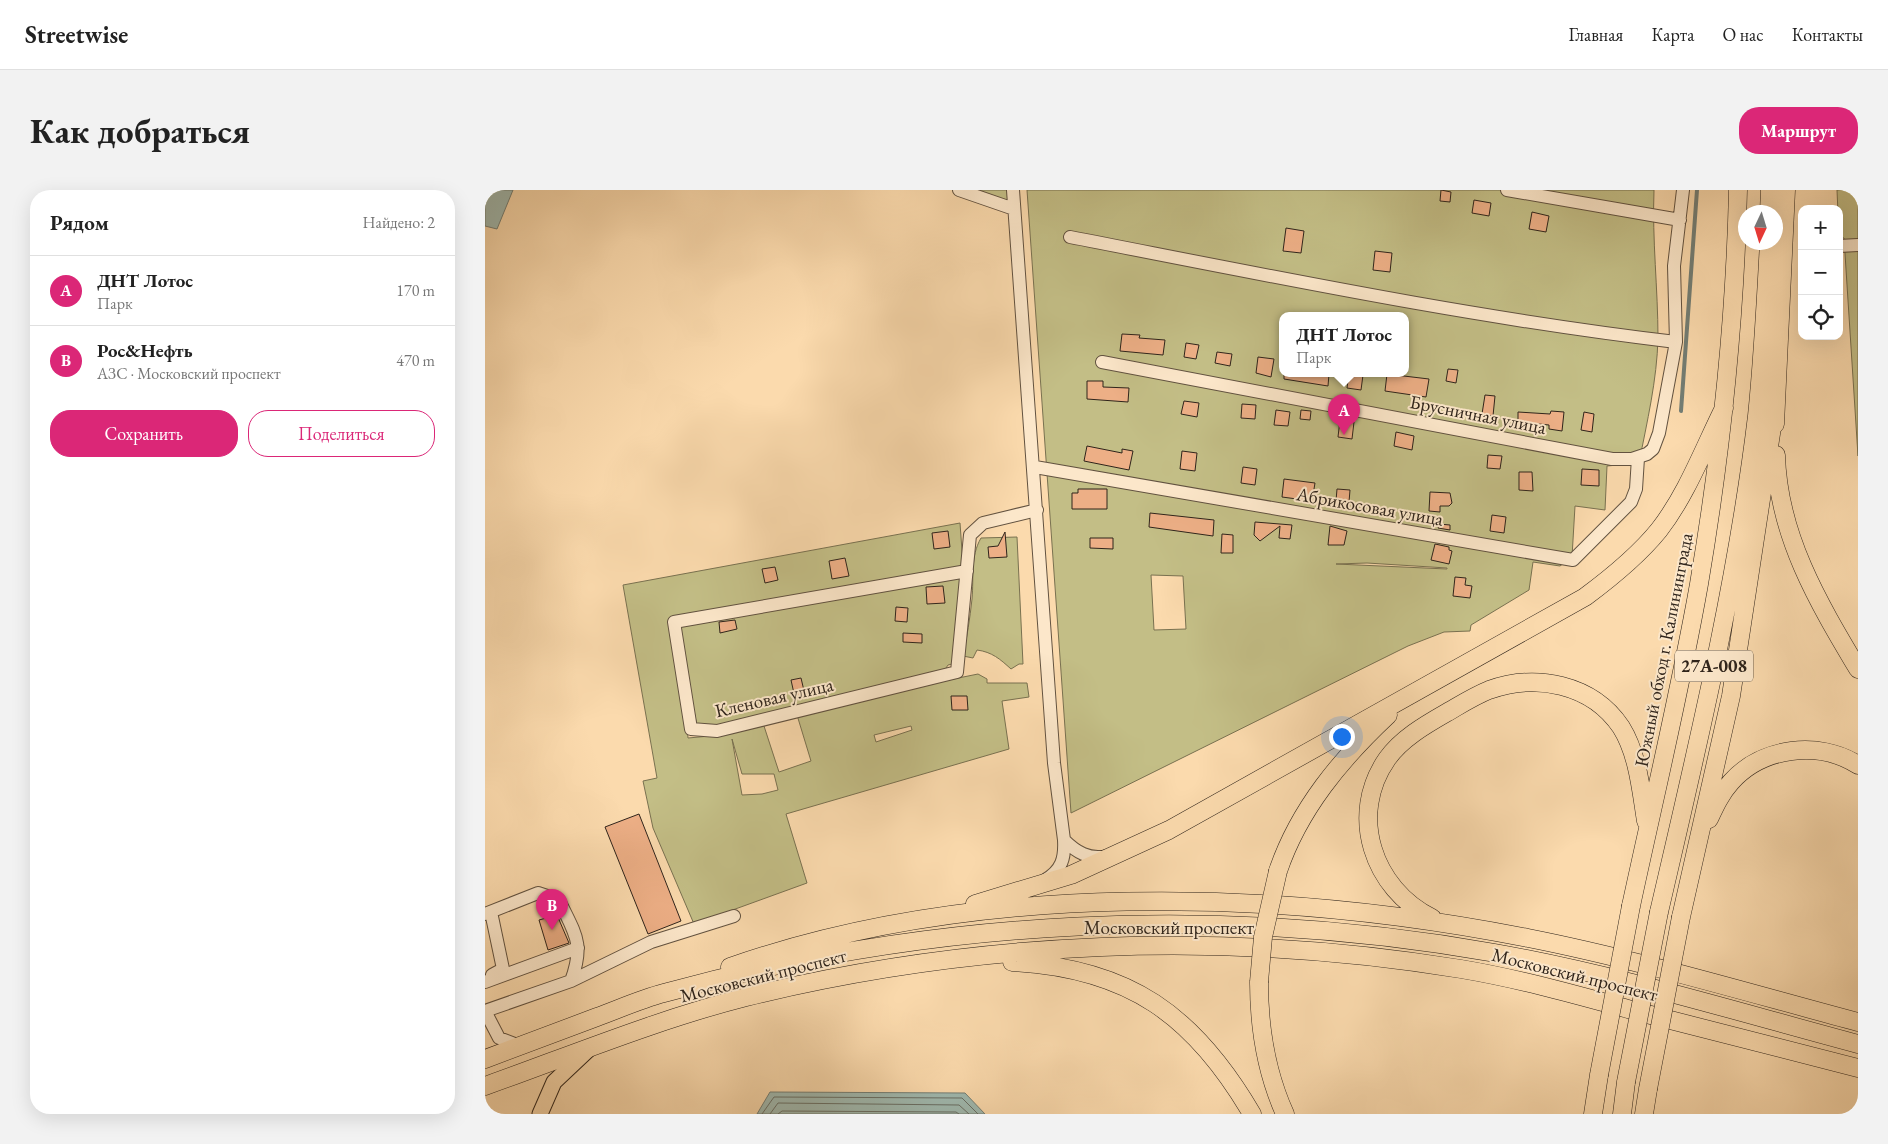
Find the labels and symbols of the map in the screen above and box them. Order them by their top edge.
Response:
north arrow [1738,205,1783,250]
street label: Брусничная улица [1408,389,1549,440]
pin: A [1328,394,1360,435]
street label: Абрикосовая улица [1294,481,1446,532]
street label: Южный обход г. Калининграда [1628,530,1699,769]
road number: 27А-008 [1675,651,1753,682]
street label: Кленовая улица [712,672,836,723]
your location [1329,724,1355,750]
pin: B [536,889,568,930]
street label: Московский проспект [1084,915,1254,940]
street label: Московский проспект [1489,942,1661,1007]
street label: Московский проспект [677,943,849,1008]

